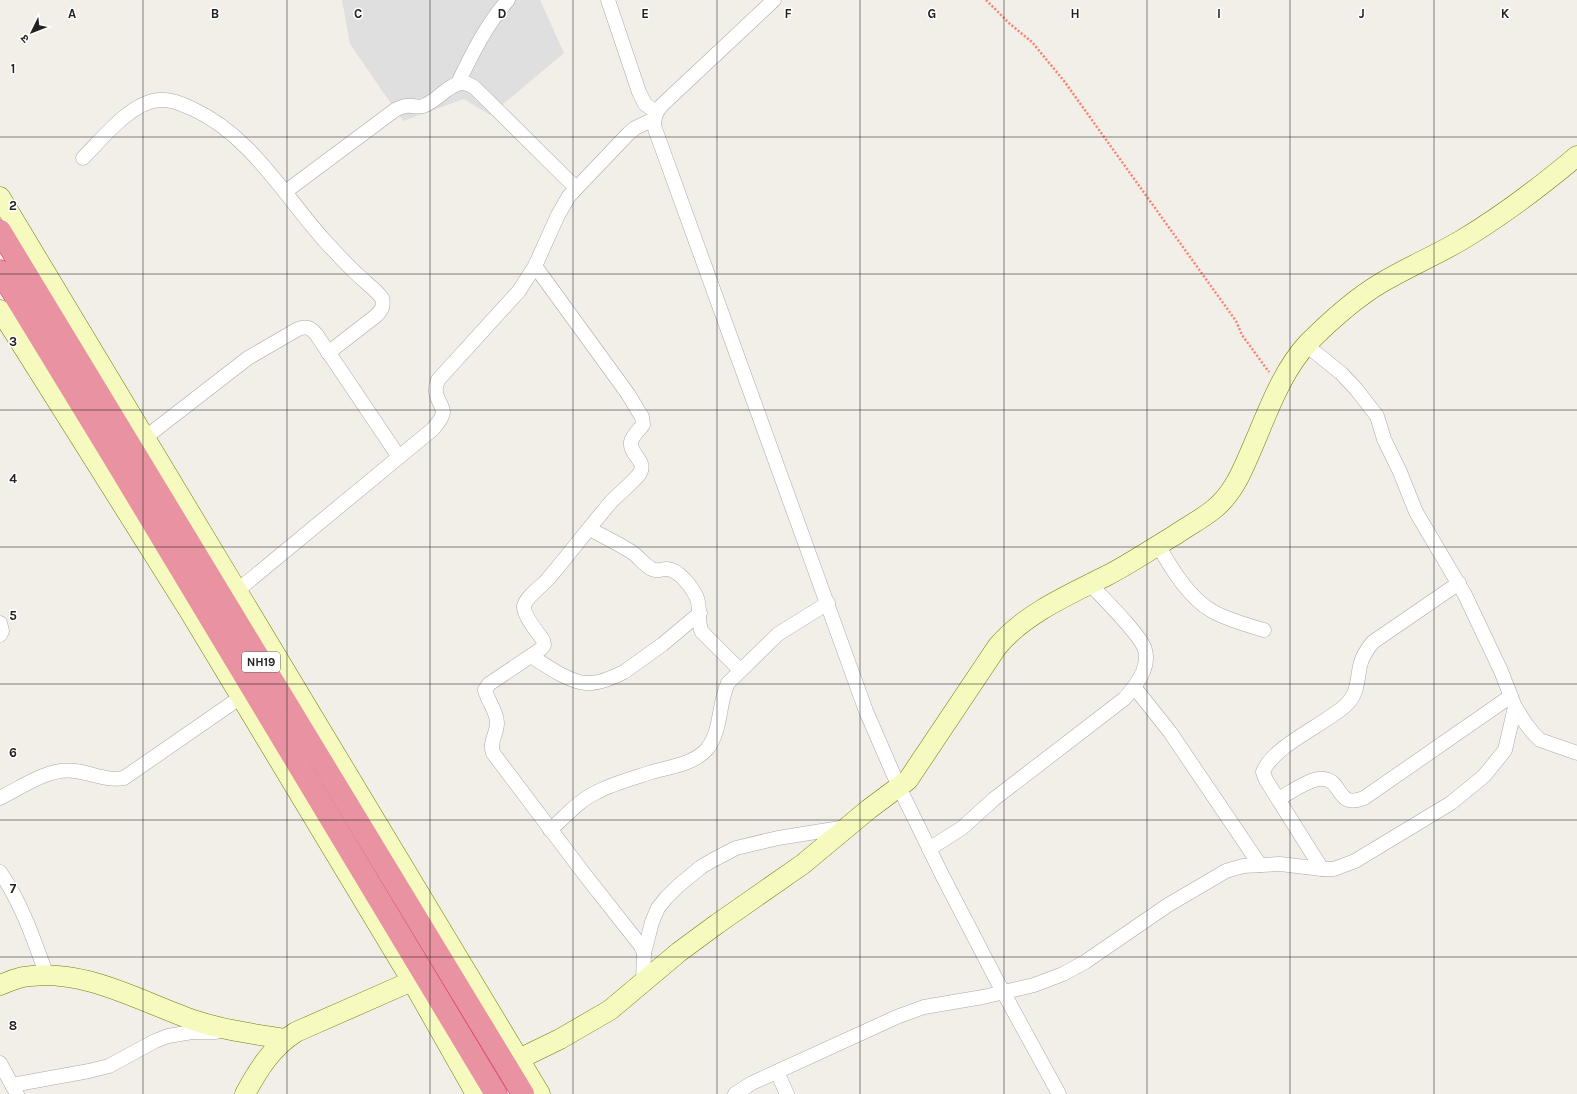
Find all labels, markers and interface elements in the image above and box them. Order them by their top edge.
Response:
text: A [68,6,76,21]
text: B [211,6,219,21]
text: C [354,6,362,21]
text: D [498,6,507,21]
text: E [641,6,649,21]
text: F [784,6,792,21]
text: G [928,6,936,21]
text: H [1070,6,1080,21]
text: I [1217,6,1221,21]
text: J [1359,6,1365,21]
text: K [1501,6,1510,21]
north arrow [12,12,52,52]
text: उ [18,31,32,45]
text: 1 [11,61,15,76]
text: 2 [9,198,17,213]
text: 3 [9,334,17,349]
text: 4 [9,471,17,486]
text: 5 [9,608,17,623]
road number: NH19 [242,652,280,672]
text: 6 [9,745,17,760]
text: 7 [10,881,17,896]
text: 8 [9,1018,17,1033]

